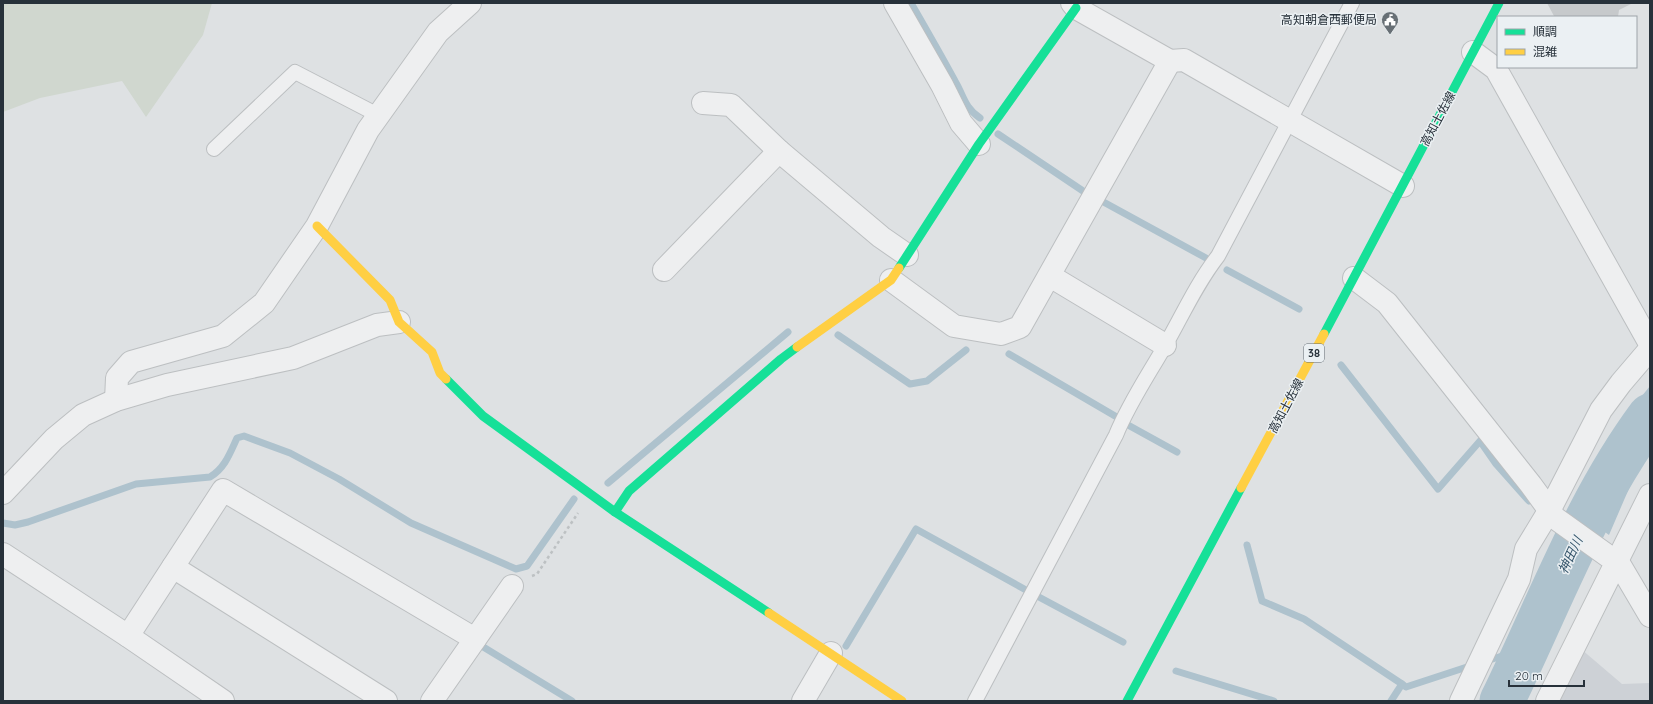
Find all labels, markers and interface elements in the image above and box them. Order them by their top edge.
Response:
public building icon: 高知朝倉西郵便局 [1380,10,1400,35]
place label: 高知朝倉西郵便局 [1281,12,1377,27]
legend [1497,16,1637,68]
text: 順調 [1533,24,1557,39]
text: 混雑 [1533,44,1557,59]
street label: 高知土佐線 [1417,89,1458,149]
road number: 38 [1304,344,1324,362]
street label: 高知土佐線 [1265,376,1306,436]
water label: 神田川 [1555,532,1586,576]
scale bar [1509,662,1584,688]
text: 20 m [1515,668,1543,683]

